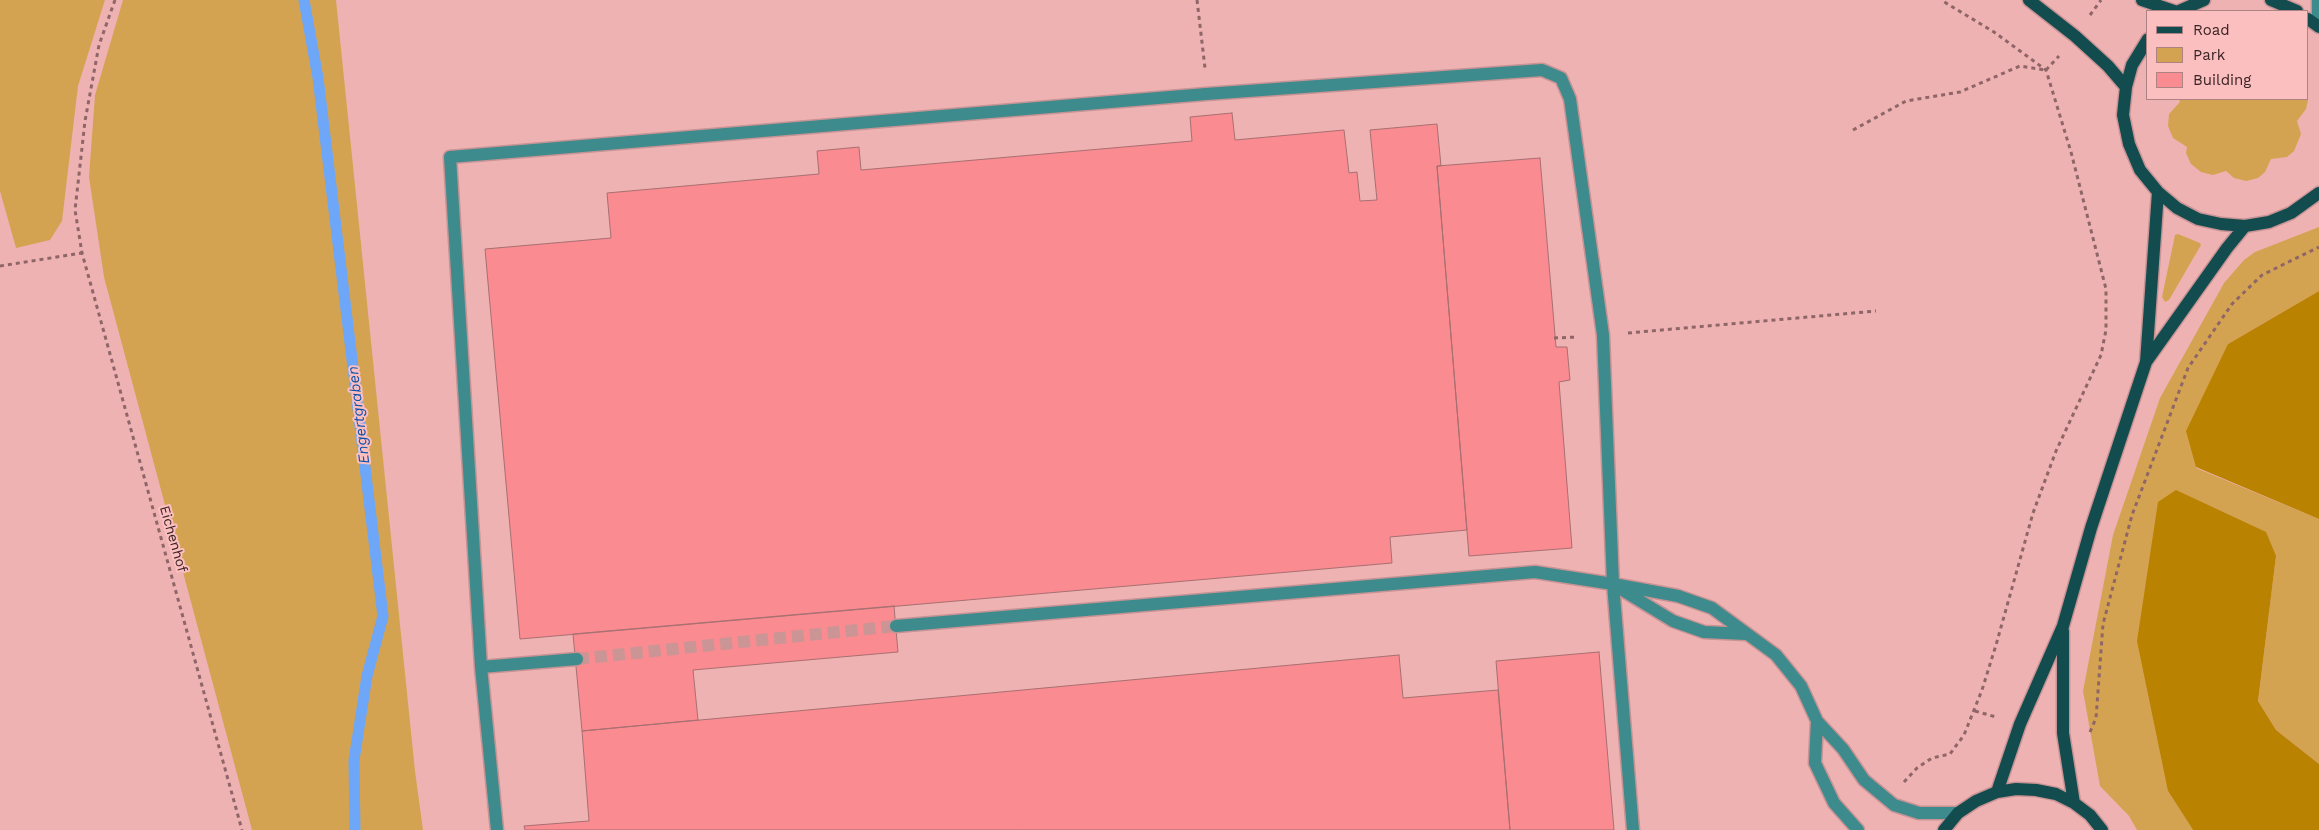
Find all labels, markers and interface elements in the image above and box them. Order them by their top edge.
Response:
legend [2146,10,2309,100]
text: Road [2193,21,2230,39]
text: Park [2193,46,2225,64]
text: Building [2193,71,2251,89]
water label: Engertgraben [344,365,374,465]
street label: Eichenhof [156,504,190,574]

